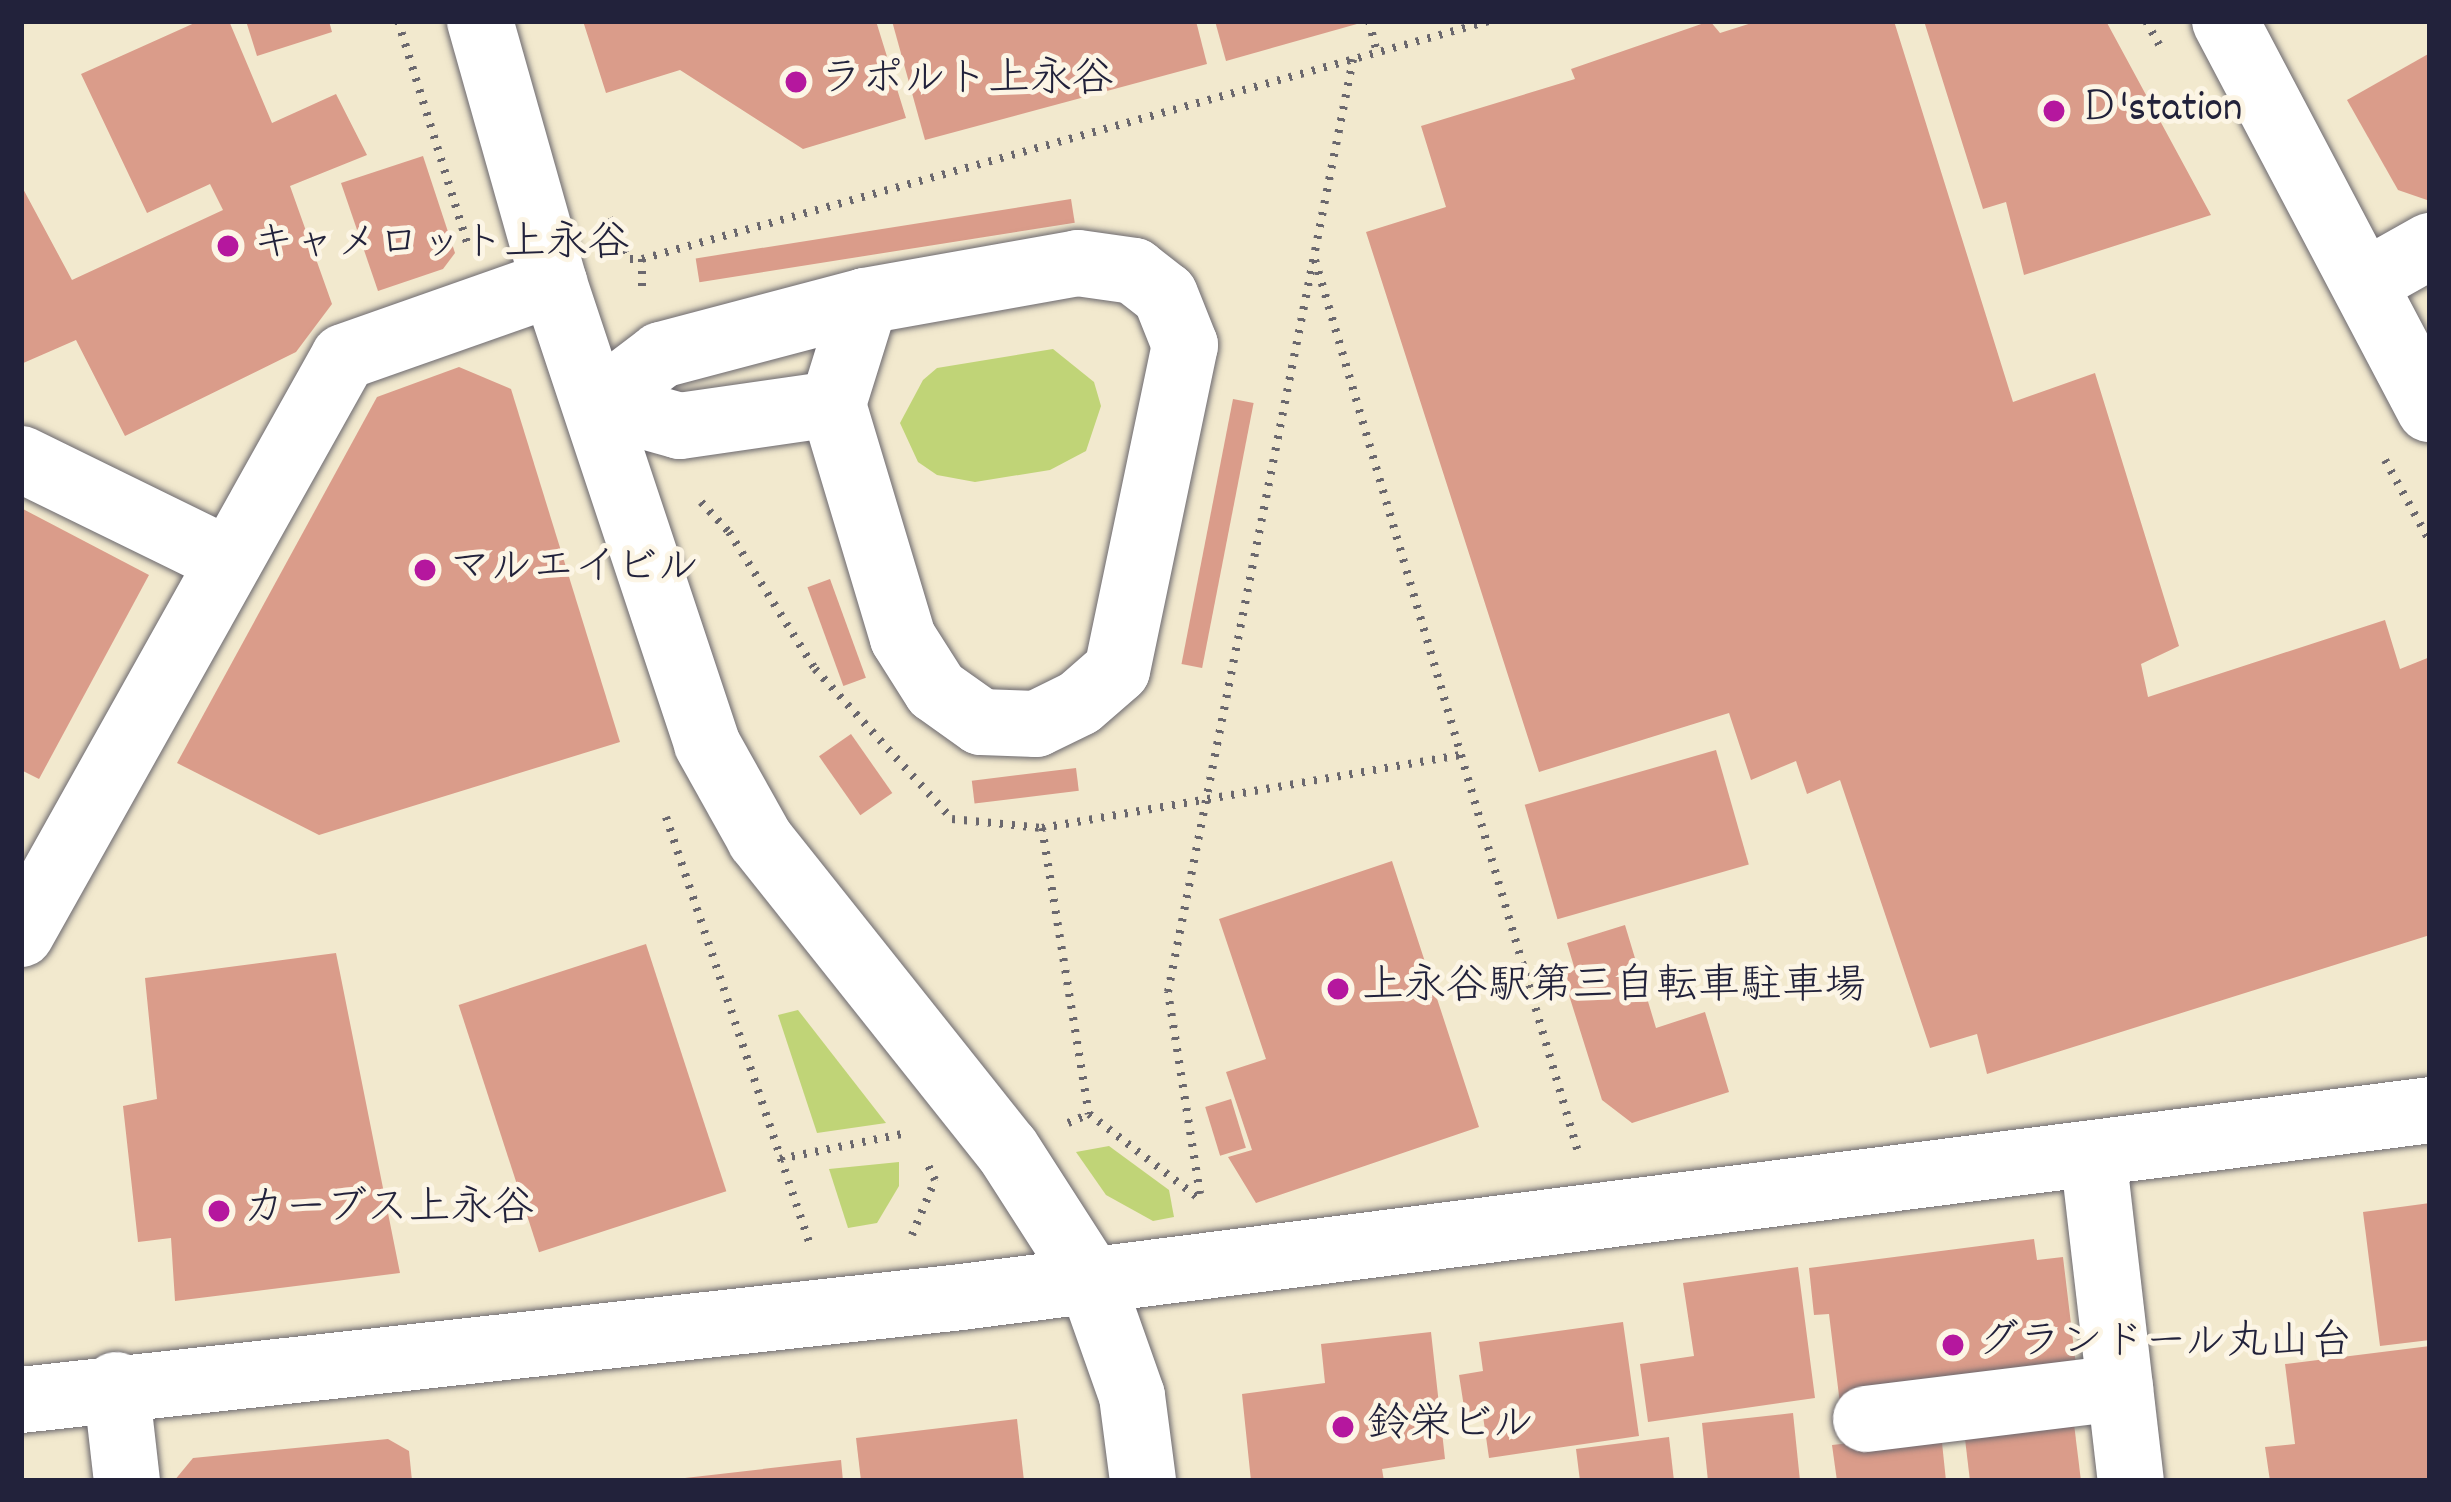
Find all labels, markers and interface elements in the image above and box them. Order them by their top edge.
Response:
place label: ラポルト上永谷 [820,57,1114,107]
marker: ラポルト上永谷 [783,69,809,95]
place label: Ｄ'station [2078,86,2242,136]
marker: Ｄ'station [2041,98,2067,124]
place label: キャメロット上永谷 [252,221,630,271]
marker: キャメロット上永谷 [215,233,241,259]
place label: マルエイビル [449,545,701,595]
marker: マルエイビル [412,557,438,583]
place label: 上永谷駅第三自転車駐車場 [1362,964,1866,1014]
marker: 上永谷駅第三自転車駐車場 [1325,976,1351,1002]
place label: カーブス上永谷 [243,1186,537,1236]
marker: カーブス上永谷 [206,1198,232,1224]
place label: グランドール丸山台 [1977,1320,2355,1370]
marker: グランドール丸山台 [1940,1332,1966,1358]
place label: 鈴栄ビル [1367,1402,1535,1452]
marker: 鈴栄ビル [1330,1414,1356,1440]

